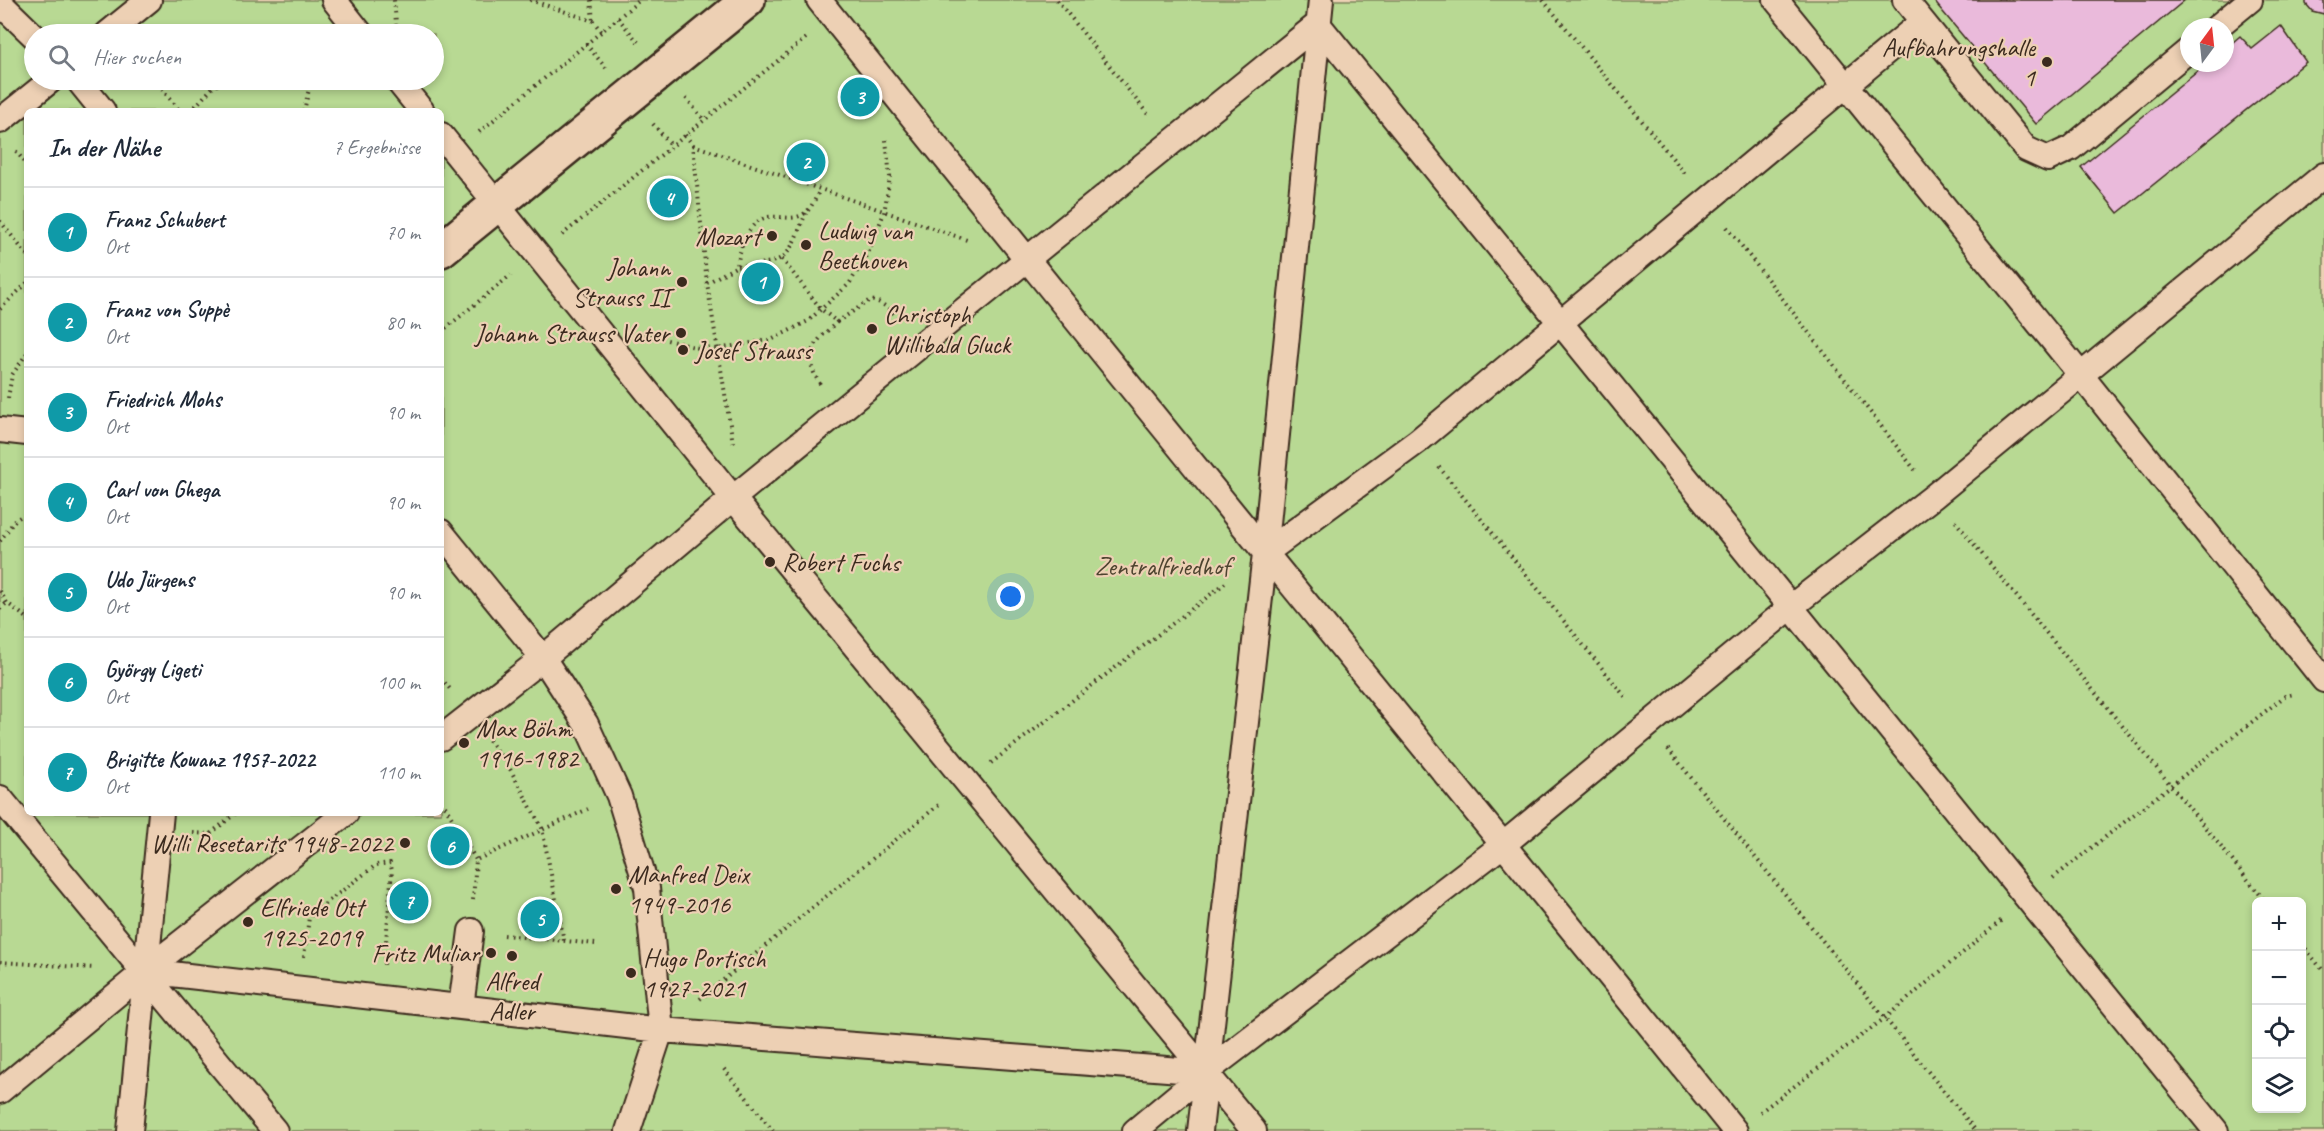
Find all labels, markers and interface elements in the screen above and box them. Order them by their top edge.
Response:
north arrow [2180,18,2234,72]
search box [24,24,444,90]
place label: Aufbahrungshalle 1 [1882,31,2037,94]
icon: search [45,41,78,74]
text: Hier suchen [93,43,181,71]
marker: Aufbahrungshalle 1 [2040,55,2054,69]
pin: 3 [840,74,880,120]
text: In der Nähe [48,131,160,164]
text: 7 Ergebnisse [333,135,420,160]
pin: 2 [786,140,826,184]
pin: 4 [650,176,688,220]
text: Franz Schubert [105,206,225,234]
place label: Ludwig van Beethoven [818,214,913,277]
text: 1 [63,220,72,245]
text: 70 m [386,220,420,245]
place label: Mozart [696,220,763,253]
marker: Mozart [765,229,779,243]
text: Ort [105,234,129,259]
marker: Ludwig van Beethoven [799,238,813,252]
place label: Johann Strauss II [573,251,676,314]
pin: 1 [742,260,780,304]
marker: Johann Strauss II [675,275,689,289]
text: Franz von Suppè [105,296,229,324]
place label: Christoph Willibald Gluck [884,298,1012,361]
text: 2 [63,310,72,335]
text: 80 m [386,310,420,335]
place label: Johann Strauss Vater [473,317,672,350]
marker: Christoph Willibald Gluck [865,322,879,336]
text: Ort [105,324,129,349]
marker: Johann Strauss Vater [674,326,688,340]
place label: Josef Strauss [693,334,814,367]
marker: Josef Strauss [676,343,690,357]
text: Friedrich Mohs [105,386,221,414]
text: 3 [63,400,72,425]
text: 90 m [386,400,420,425]
text: Ort [105,414,129,439]
text: Carl von Ghega [105,476,219,504]
text: 4 [63,490,72,515]
text: 90 m [386,490,420,515]
text: Ort [105,504,129,529]
place label: Robert Fuchs [782,546,902,579]
park label: Zentralfriedhof [1095,550,1236,583]
marker: Robert Fuchs [763,555,777,569]
text: Udo Jürgens [105,566,194,594]
text: 5 [63,580,72,605]
text: 90 m [386,580,420,605]
your location [996,582,1025,611]
text: Ort [105,594,129,619]
text: György Ligeti [105,656,201,684]
text: 6 [63,670,72,695]
text: 100 m [377,670,420,695]
text: Ort [105,684,129,709]
place label: Max Böhm 1916-1982 [476,712,580,775]
marker: Max Böhm 1916-1982 [457,736,471,750]
text: Brigitte Kowanz 1957-2022 [105,746,315,774]
text: 7 [63,760,72,785]
text: 110 m [377,760,420,785]
text: Ort [105,774,129,799]
pin: 6 [430,824,470,868]
place label: Willi Resetarits 1948-2022 [151,827,395,860]
marker: Willi Resetarits 1948-2022 [398,836,412,850]
place label: Manfred Deix 1949-2016 [628,858,751,921]
pin: 7 [390,878,428,924]
marker: Manfred Deix 1949-2016 [609,882,623,896]
place label: Elfriede Ott 1925-2019 [260,891,367,954]
pin: 5 [520,896,560,942]
map controls [2252,897,2306,1113]
button: + [2252,897,2306,951]
marker: Elfriede Ott 1925-2019 [241,915,255,929]
place label: Fritz Muliar [372,937,481,970]
place label: Hugo Portisch 1927-2021 [643,942,767,1005]
marker: Fritz Muliar [484,946,498,960]
marker: Alfred Adler [505,949,519,963]
button: − [2252,951,2306,1005]
place label: Alfred Adler [485,965,542,1028]
marker: Hugo Portisch 1927-2021 [624,966,638,980]
button: locate [2252,1005,2306,1059]
button: layers [2252,1059,2306,1113]

